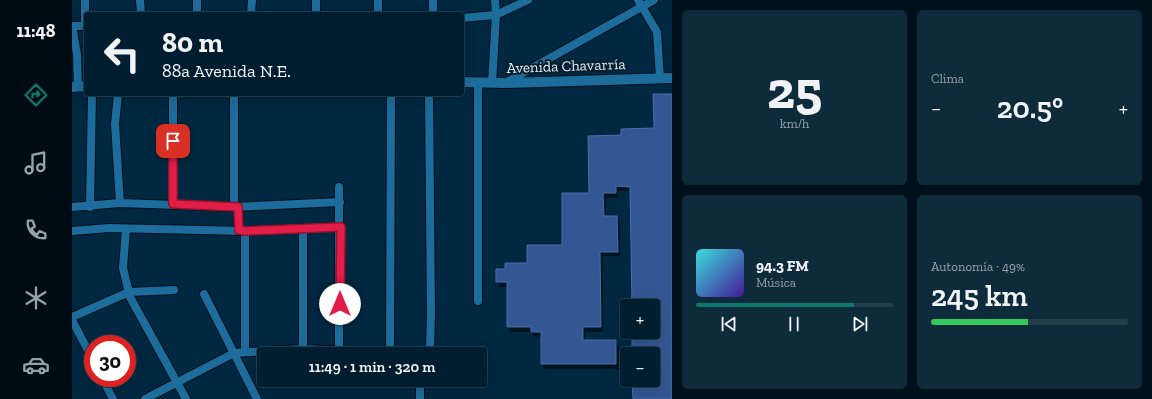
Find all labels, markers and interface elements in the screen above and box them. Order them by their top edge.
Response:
text: 11:48 [17,20,55,42]
text: 80 m [162,26,223,59]
icon: left [96,28,148,80]
street label: Avenida Chavarría [506,55,626,77]
text: 25 [767,59,822,121]
text: 88a Avenida N.E. [162,60,291,82]
text: Clima [931,71,964,86]
icon: directions [22,81,50,109]
text: 20.5° [997,90,1063,126]
text: − [931,95,941,122]
text: + [1119,95,1128,122]
text: km/h [780,116,809,131]
pin [156,124,190,158]
icon: arrive [162,130,184,152]
icon: music [22,149,50,177]
icon: phone [22,216,50,244]
text: 94.3 FM [756,257,809,275]
text: Autonomía · 49% [931,259,1025,274]
text: Música [756,275,796,290]
text: 245 km [931,278,1028,314]
position arrow [319,283,361,325]
icon: climate [22,284,50,312]
map controls [620,299,660,387]
button: + [620,299,660,339]
icon: previous [718,313,740,335]
icon: pause [783,313,805,335]
icon: next [849,313,871,335]
speed limit sign: 30 [84,335,136,387]
button: − [620,347,660,387]
icon: car [22,351,50,379]
text: 11:49 · 1 min · 320 m [309,358,435,376]

